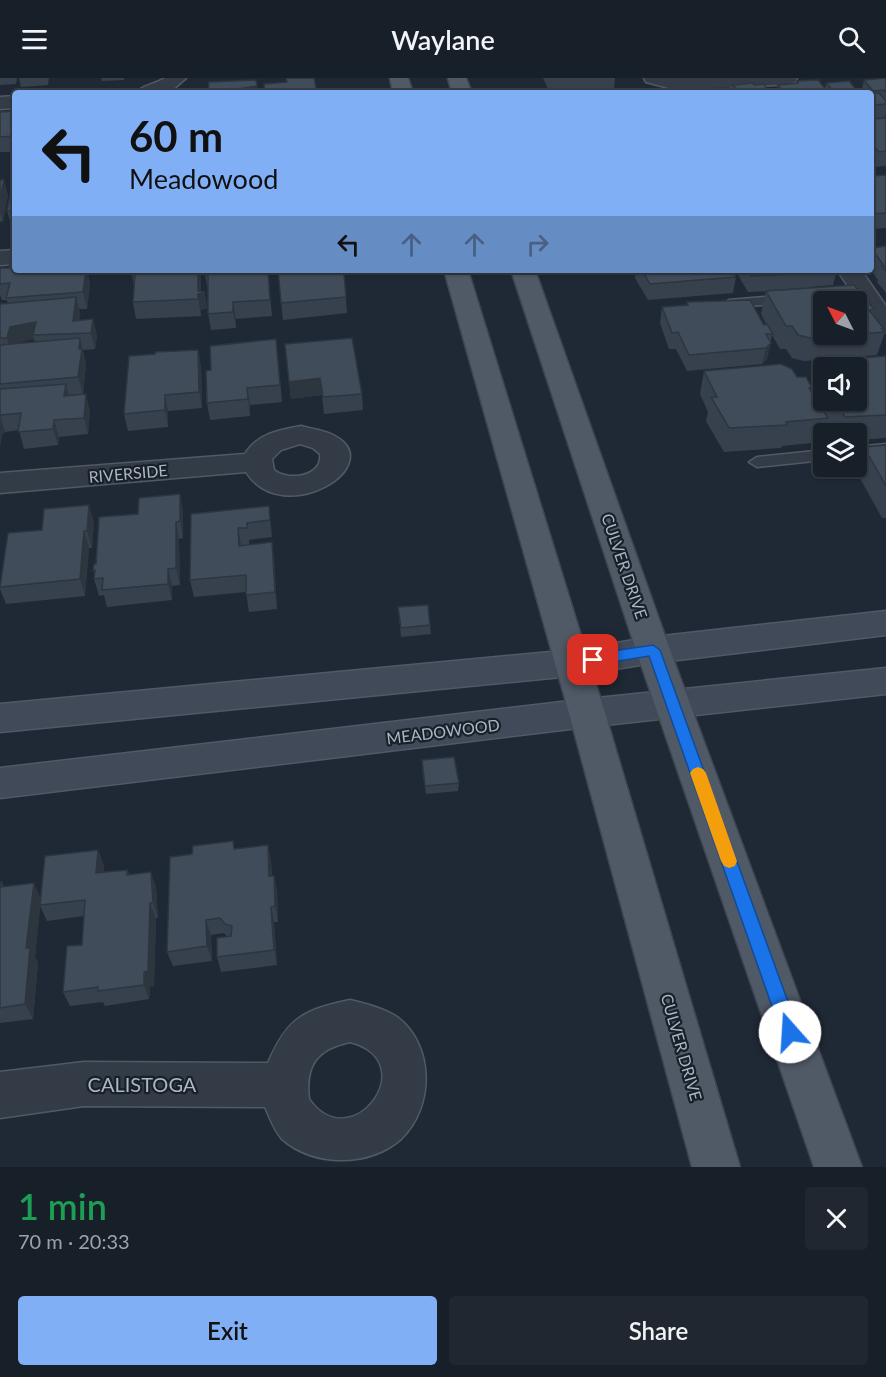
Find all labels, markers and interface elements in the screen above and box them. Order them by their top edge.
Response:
icon: menu [18,23,51,56]
text: Waylane [391,23,495,56]
icon: search [835,23,868,56]
text: 60 m [129,111,223,161]
icon: left [30,114,108,192]
text: Meadowood [129,162,278,195]
icon: left [332,228,365,261]
icon: ahead [395,228,428,261]
icon: ahead [458,228,491,261]
icon: right [521,228,554,261]
north arrow [813,291,867,345]
map controls [813,291,867,477]
button: sound [813,357,867,411]
button: layers [813,423,867,477]
street label: RIVERSIDE [88,460,168,486]
street label: CULVER DRIVE [598,511,652,621]
pin [567,634,618,685]
icon: arrive [576,643,609,676]
street label: MEADOWOOD [385,715,501,747]
street label: CULVER DRIVE [658,991,706,1103]
position arrow [758,1000,822,1064]
street label: CALISTOGA [88,1072,197,1096]
text: 1 min [18,1184,107,1228]
button: close [805,1187,868,1250]
text: 70 m · 20:33 [18,1229,130,1253]
button: Exit [18,1296,437,1365]
button: Share [449,1296,868,1365]

